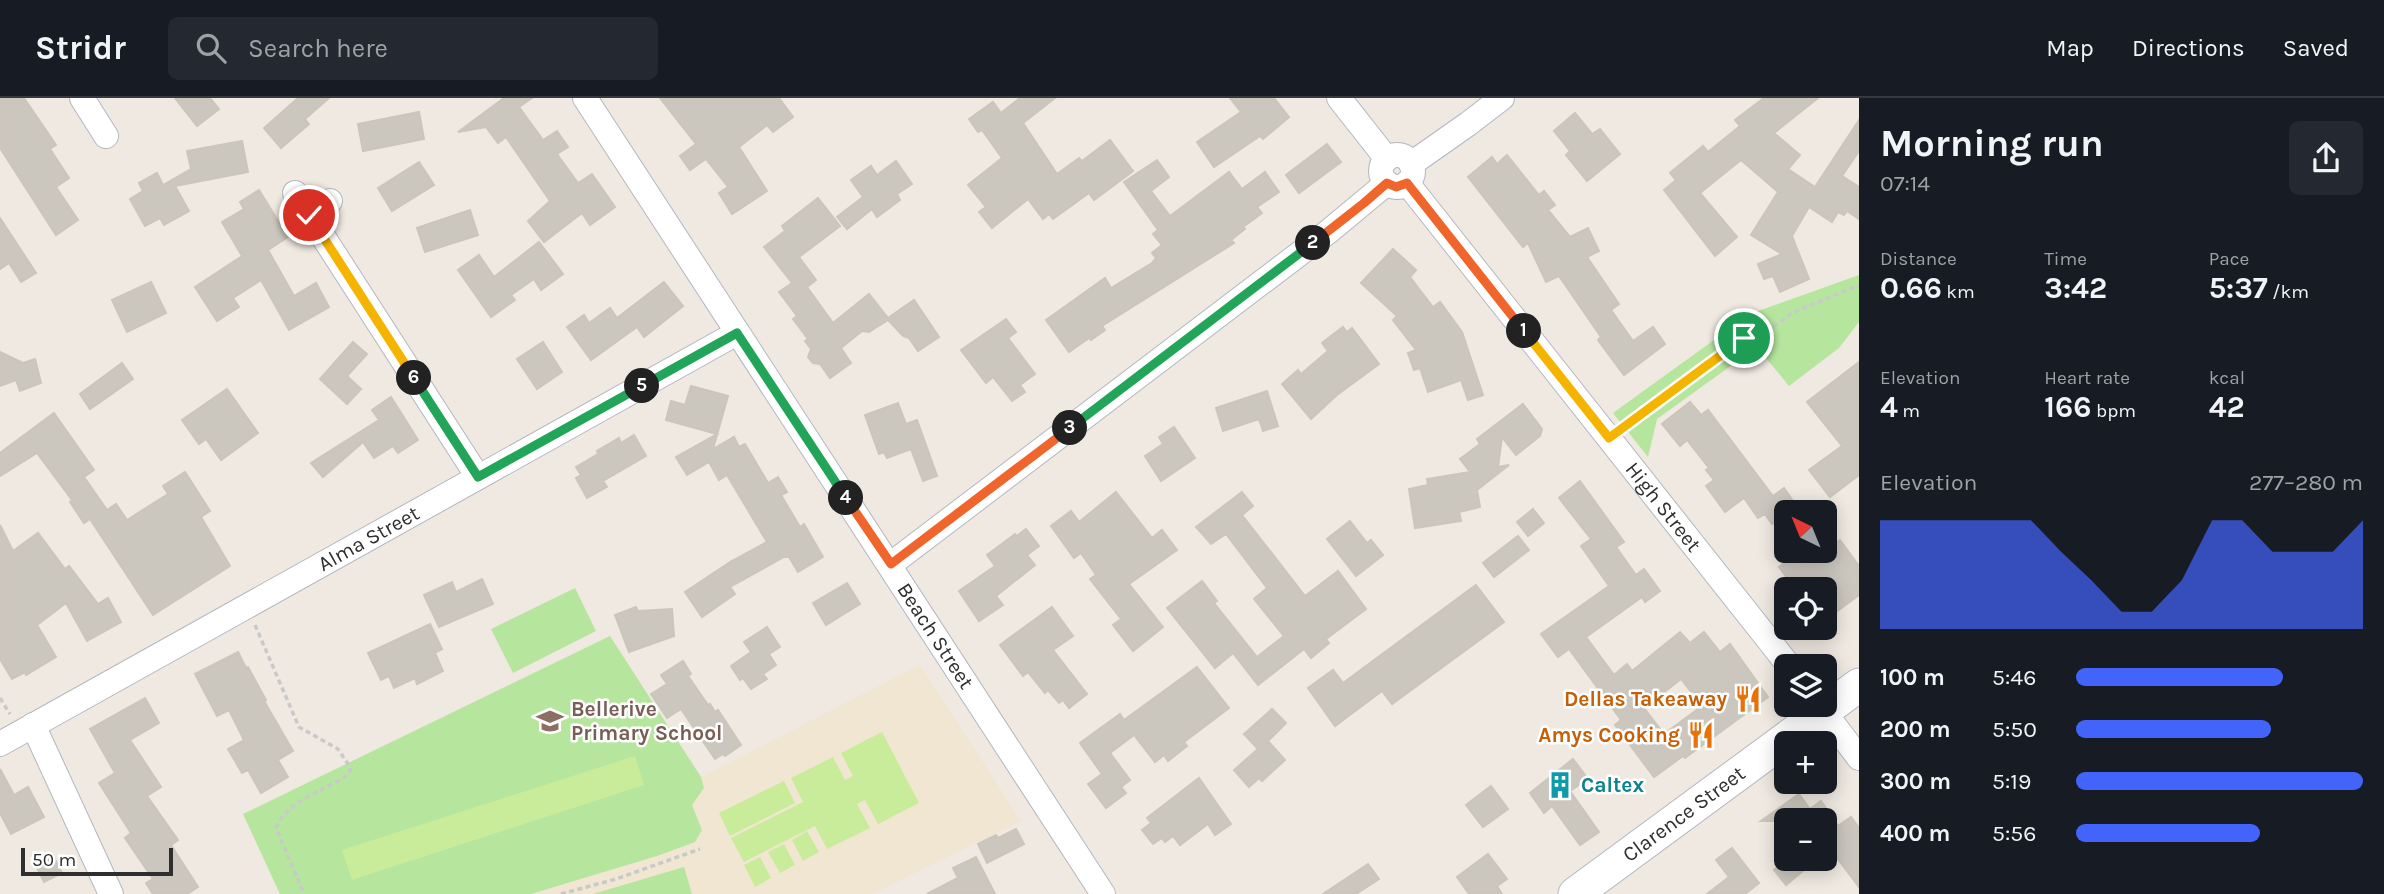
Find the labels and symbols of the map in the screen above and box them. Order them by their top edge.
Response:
pin [279,185,339,245]
pin: 2 [1296,226,1330,260]
pin [1714,308,1774,368]
pin: 1 [1506,314,1542,348]
pin: 6 [396,360,432,396]
pin: 5 [624,368,660,404]
pin: 3 [1052,410,1088,446]
street label: High Street [1620,457,1706,557]
pin: 4 [828,480,864,516]
north arrow [1774,500,1838,564]
street label: Alma Street [314,501,423,576]
street label: Beach Street [892,578,979,693]
restaurant icon: Dellas Takeaway [1733,684,1763,714]
place label: Dellas Takeaway [1564,687,1727,711]
place label: Bellerive Primary School [571,697,722,745]
school or university icon: Bellerive Primary School [535,706,565,736]
restaurant icon: Amys Cooking [1686,720,1716,750]
place label: Amys Cooking [1538,723,1680,747]
street label: Clarence Street [1618,761,1750,867]
building icon: Caltex [1545,770,1575,800]
place label: Caltex [1581,773,1644,797]
scale bar [21,845,173,877]

